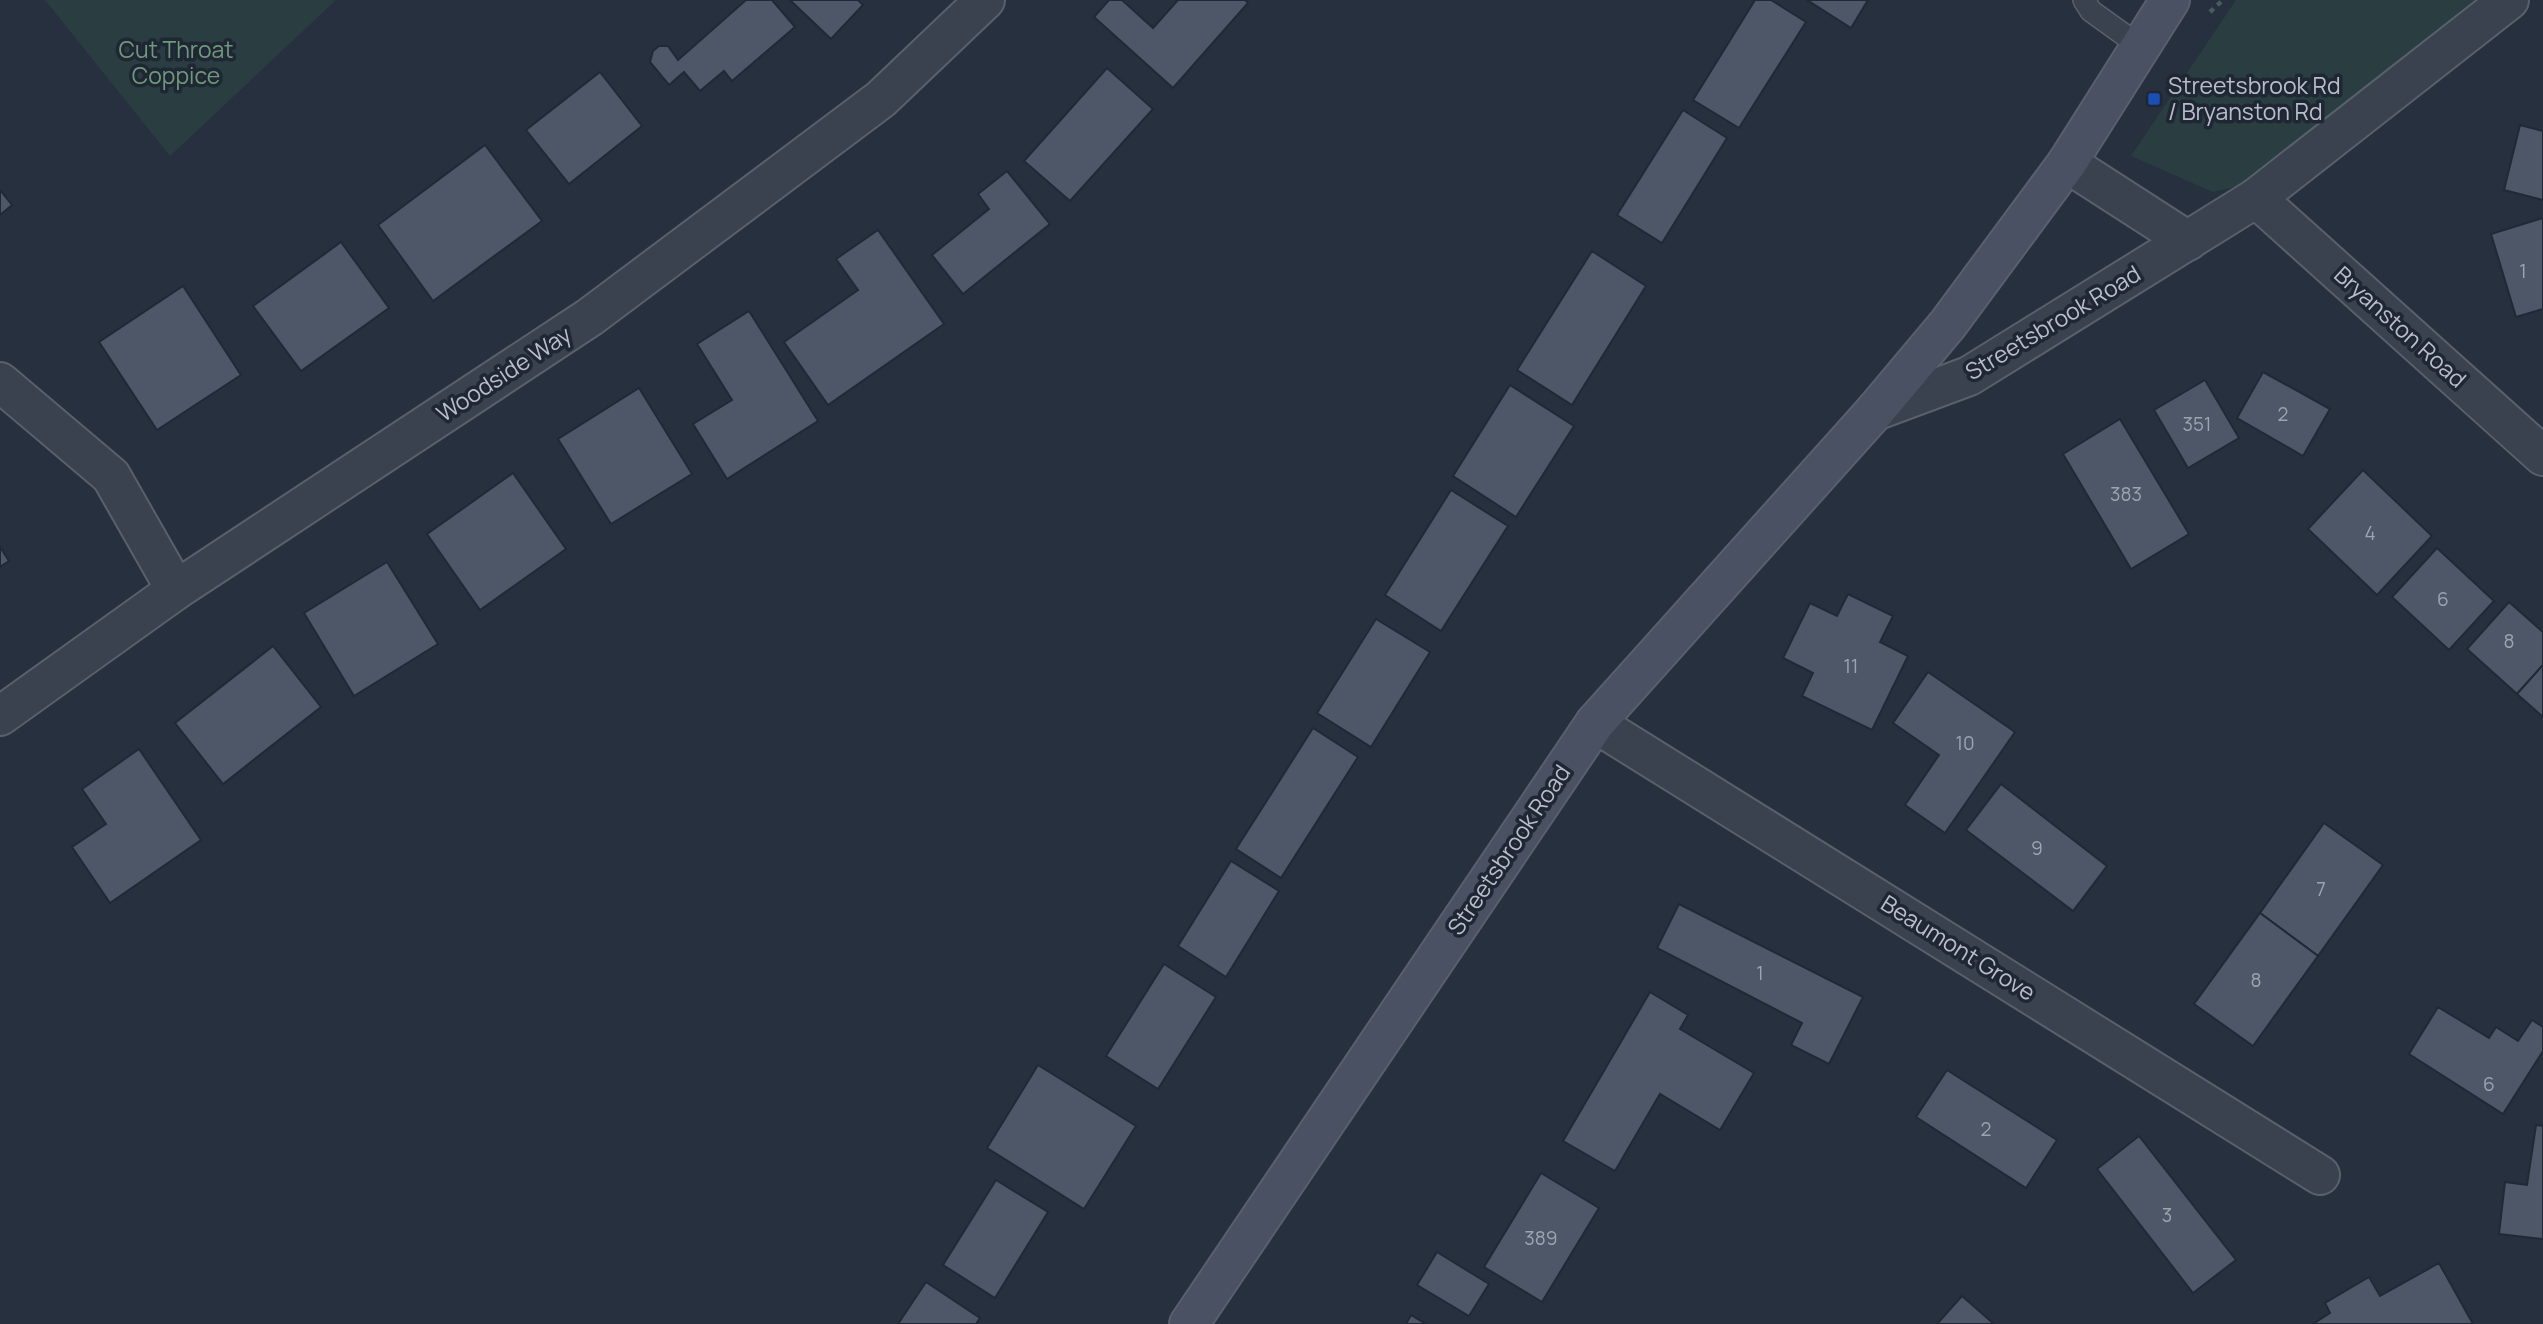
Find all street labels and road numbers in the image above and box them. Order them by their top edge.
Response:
street label: Streetsbrook Road [1959,257,2146,387]
street label: Bryanston Road [2328,258,2474,394]
street label: Woodside Way [430,318,577,429]
street label: Streetsbrook Road [1439,758,1577,941]
street label: Beaumont Grove [1875,887,2042,1007]

